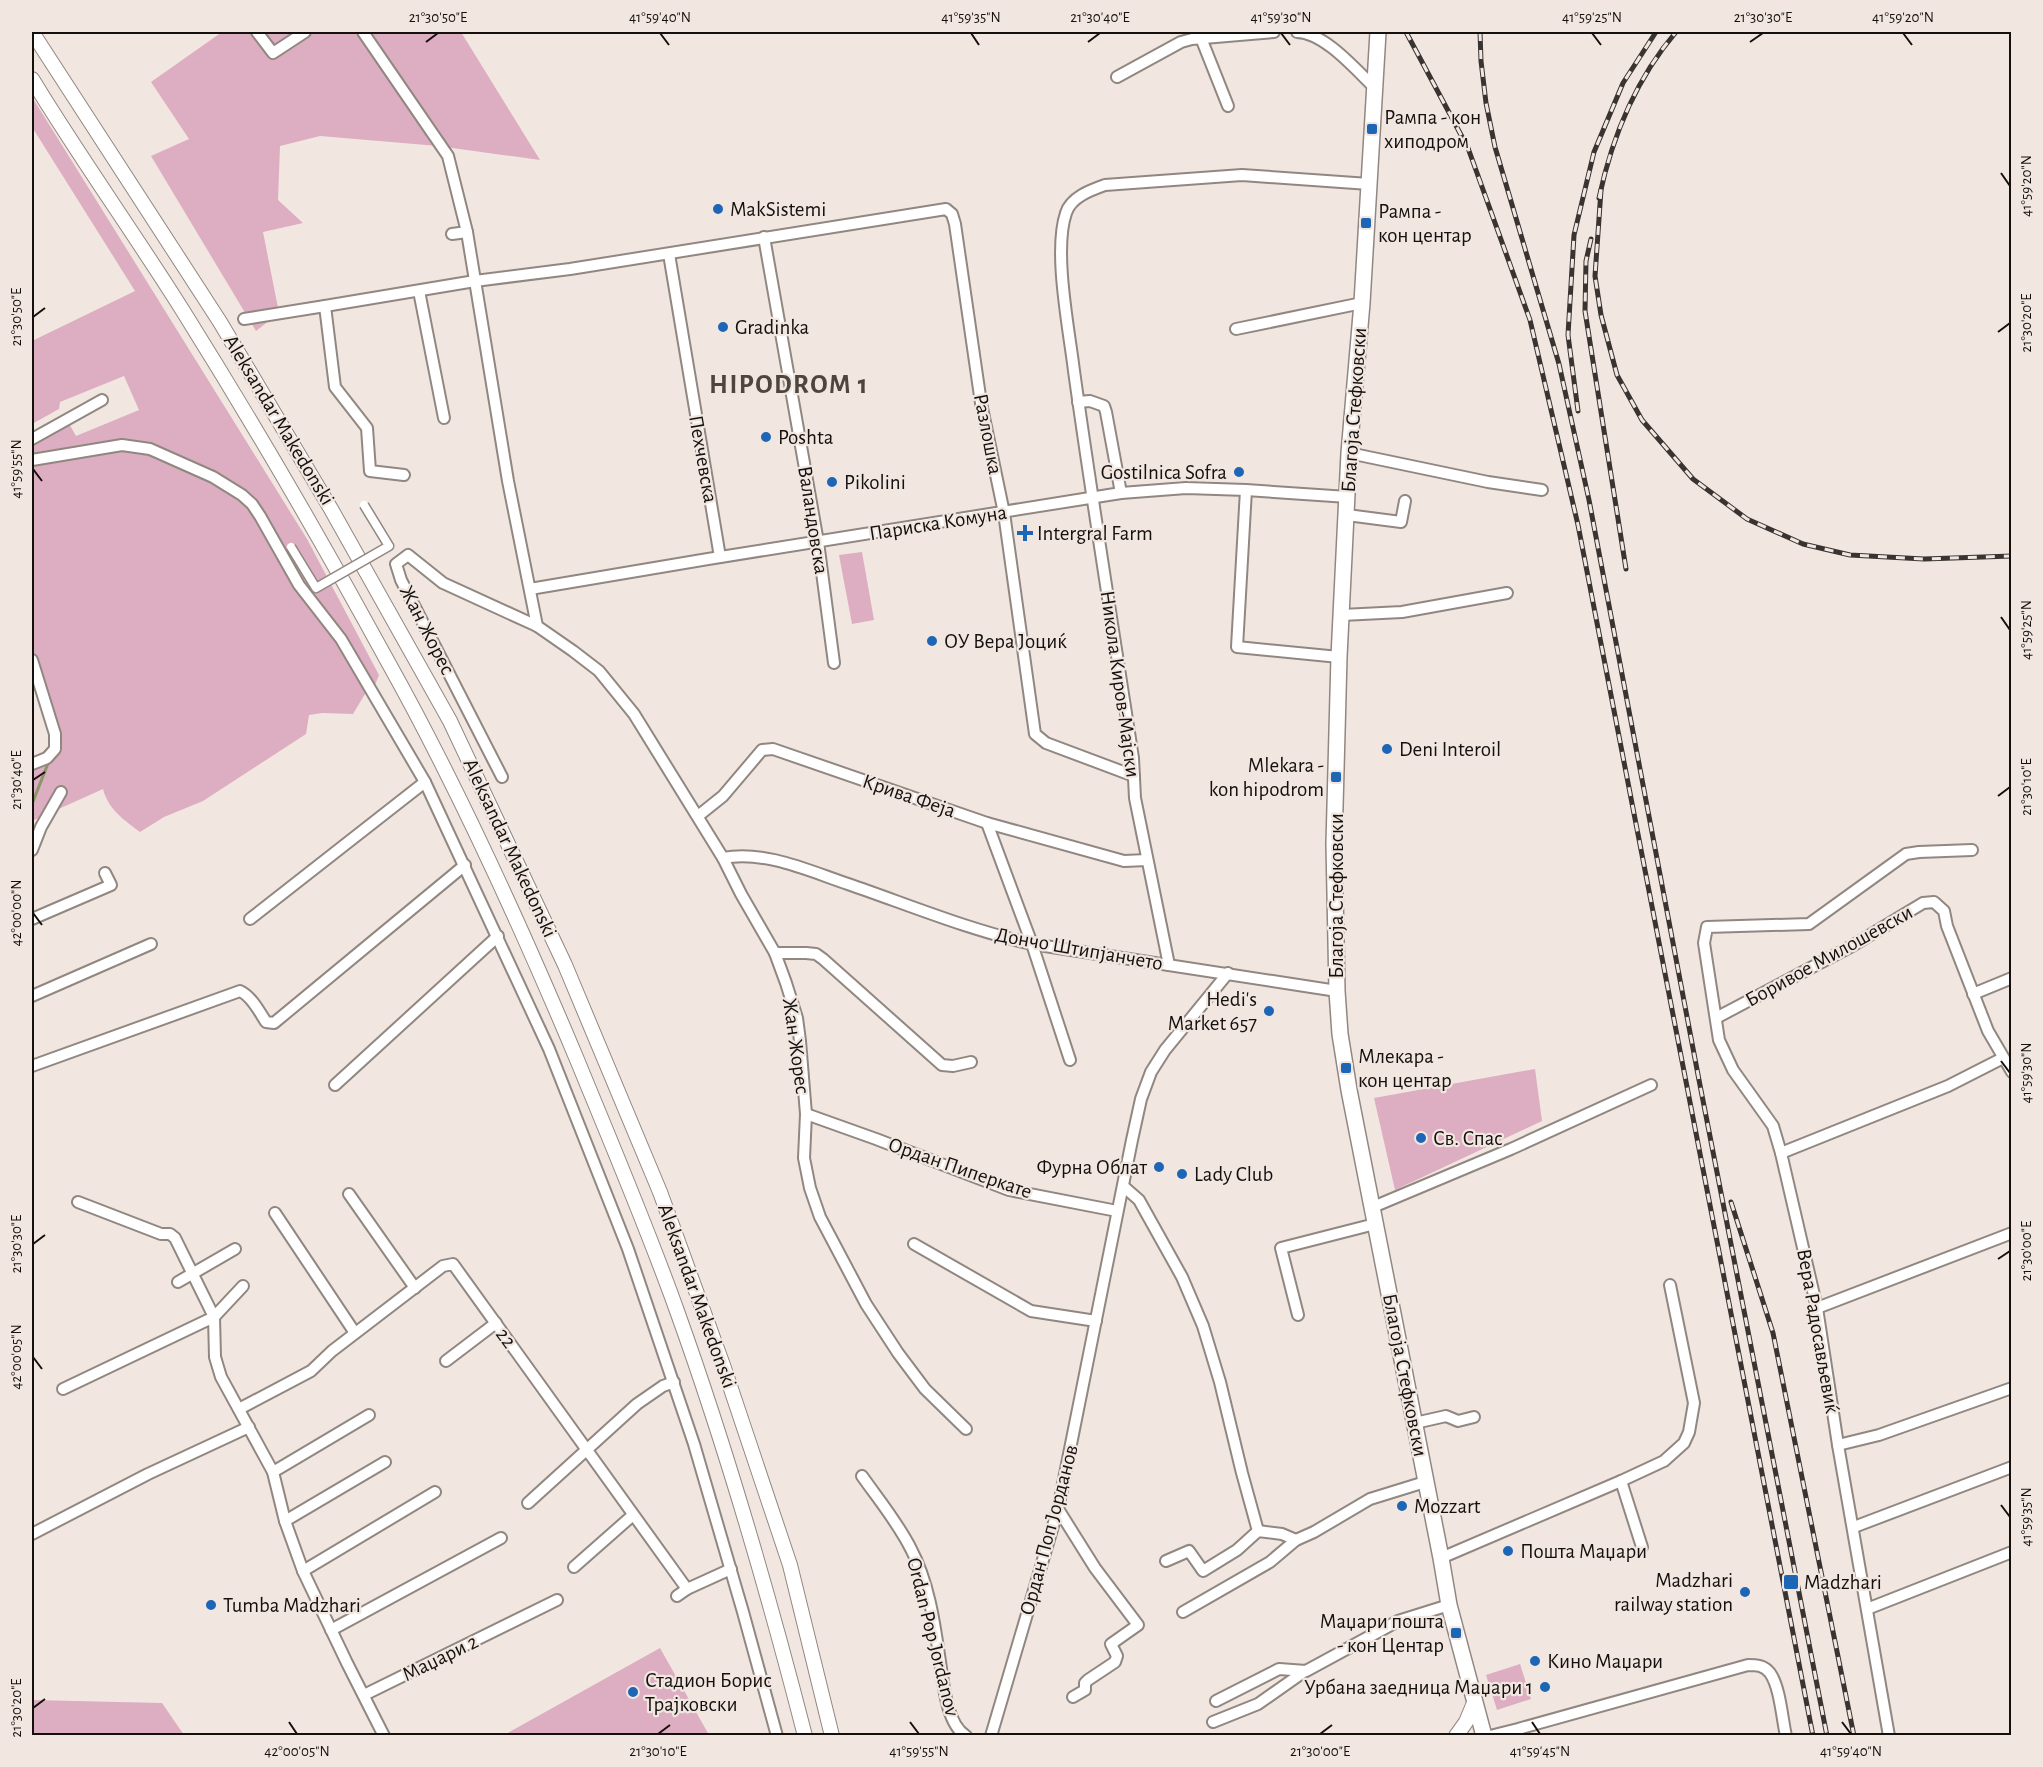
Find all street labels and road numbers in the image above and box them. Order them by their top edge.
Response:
street label: Благоја Стефковски [1338,327,1370,493]
street label: Aleksandar Makedonski [220,331,338,509]
street label: Разлошка [970,392,1006,477]
street label: Пехчевска [685,414,721,505]
street label: Валандовска [794,464,832,576]
street label: Париска Комуна [868,502,1009,544]
street label: Жан Жорес [396,582,458,678]
street label: Никола Киров-Мајски [1096,589,1144,779]
street label: Aleksandar Makedonski [459,755,561,941]
street label: Крива Феја [860,770,959,822]
street label: Благоја Стефковски [1326,813,1347,979]
street label: Боривое Милошевски [1742,901,1916,1011]
street label: Дончо Штипјанчето [993,924,1165,974]
street label: Жан Жорес [779,996,813,1096]
street label: Ордан Пиперкате [885,1134,1035,1202]
street label: Aleksandar Makedonski [654,1201,740,1391]
street label: Вера Радосављевиќ [1793,1247,1843,1415]
street label: Благоја Стефковски [1379,1292,1431,1458]
street label: 22 [492,1324,520,1352]
street label: Ордан Поп Јорданов [1016,1442,1082,1618]
street label: Ordan Pop Jordanov [903,1556,963,1718]
street label: Маџари 2 [399,1631,481,1685]

